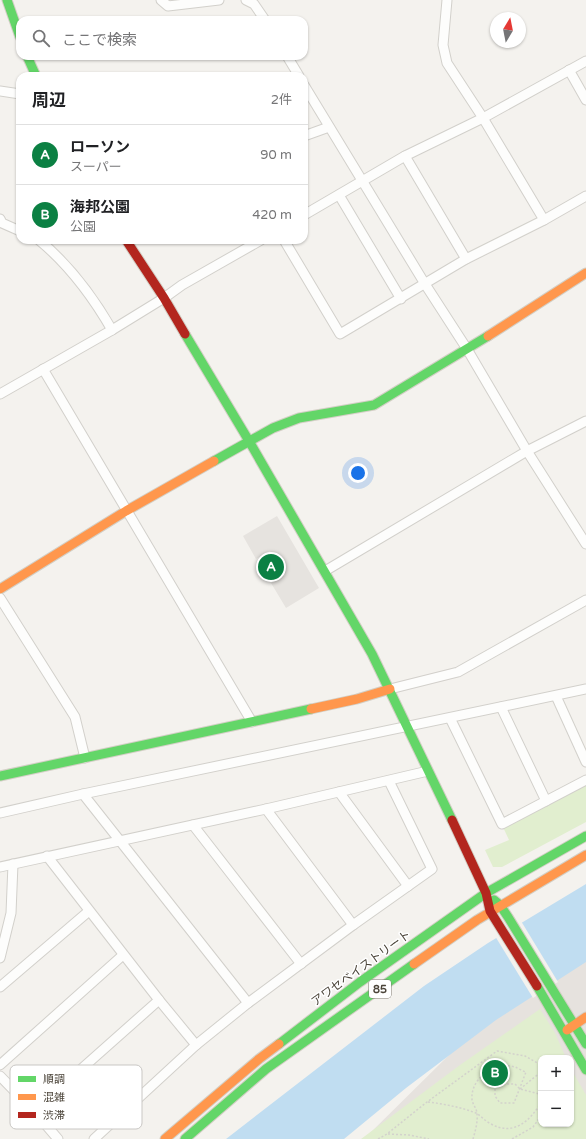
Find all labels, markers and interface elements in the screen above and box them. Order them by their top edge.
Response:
north arrow [490,12,526,48]
search box [16,16,308,60]
icon: search [30,27,52,49]
text: ここで検索 [62,31,137,49]
text: 周辺 [32,90,66,111]
text: 2件 [271,92,292,108]
text: ローソン [70,138,130,156]
text: A [40,147,50,163]
text: 90 m [260,147,292,163]
text: スーパー [70,159,122,175]
text: 海邦公園 [70,198,130,216]
text: B [40,207,50,223]
text: 420 m [252,207,292,223]
text: 公園 [70,219,96,235]
your location [348,463,368,483]
pin: A [258,552,284,582]
street label: アワセベイストリート [308,927,414,1009]
road number: 85 [369,980,391,998]
map controls [538,1055,574,1127]
button: + [538,1055,574,1091]
pin: B [482,1058,508,1088]
legend [10,1065,142,1129]
text: 順調 [43,1073,65,1086]
text: 混雑 [43,1091,65,1104]
button: − [538,1091,574,1127]
text: 渋滞 [43,1109,65,1122]

